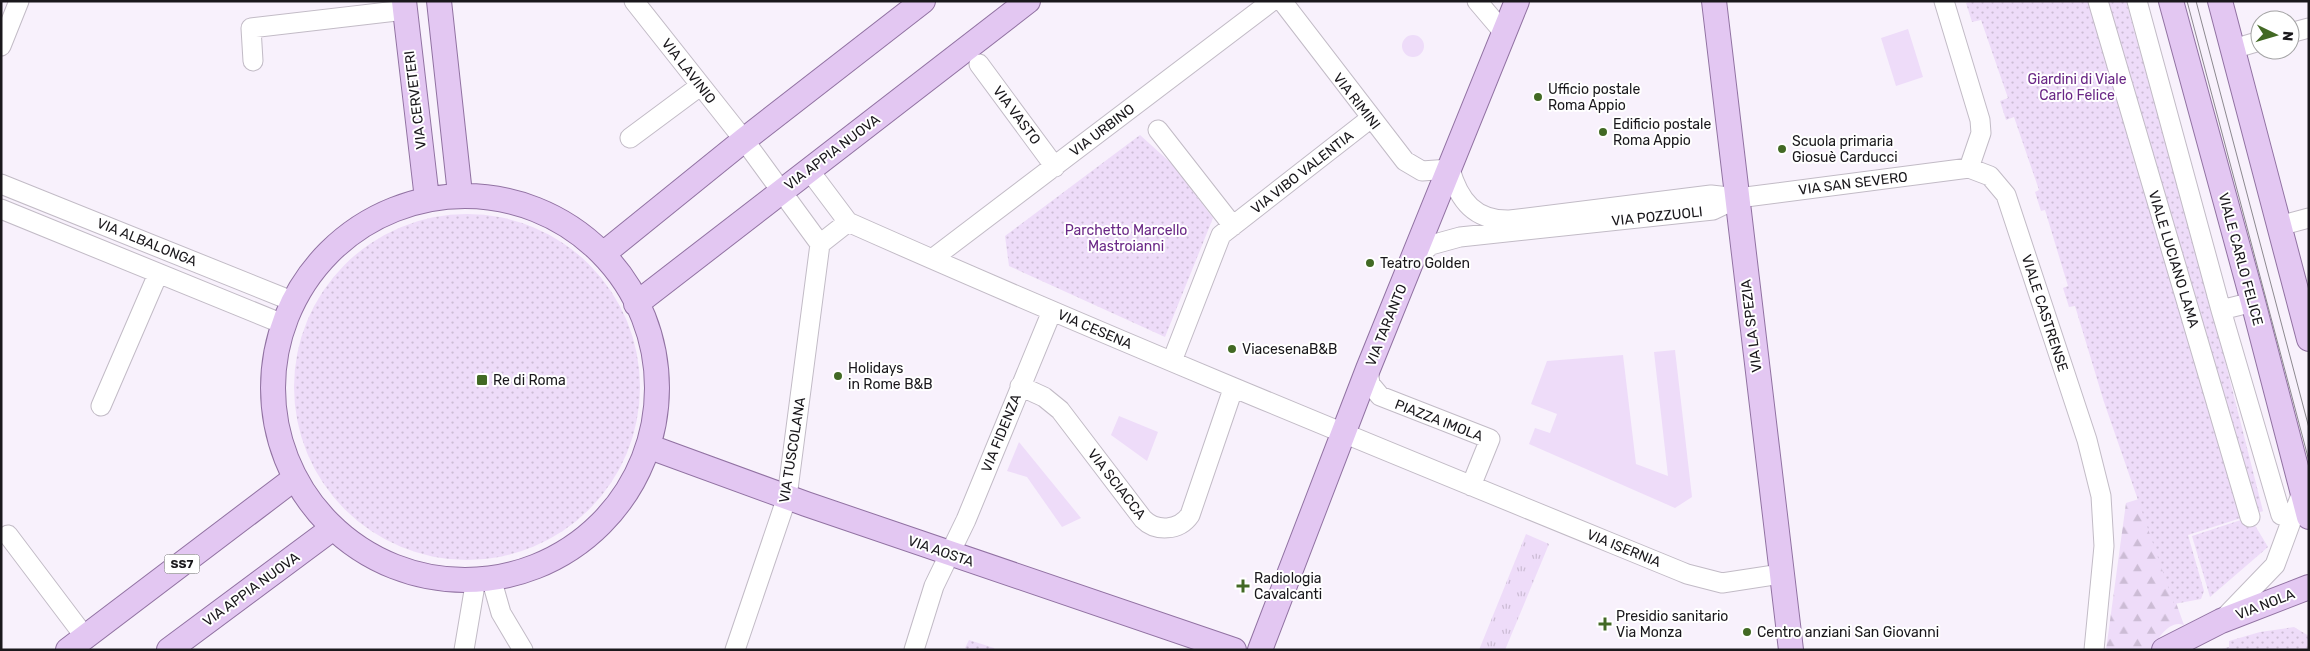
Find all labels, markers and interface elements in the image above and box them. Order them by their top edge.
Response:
north arrow [2250,10,2300,60]
text: N [2279,30,2296,42]
street label: VIA LAVINIO [658,35,719,107]
street label: VIA CERVETERI [401,50,430,150]
street label: VIA RIMINI [1329,70,1384,133]
park label: Giardini di Viale Carlo Felice [2027,71,2127,104]
place label: Ufficio postale Roma Appio [1548,81,1640,114]
street label: VIA VASTO [989,83,1044,148]
marker: Ufficio postale Roma Appio [1532,91,1544,103]
street label: VIA URBINO [1067,100,1138,160]
street label: VIA APPIA NUOVA [781,111,884,194]
place label: Edificio postale Roma Appio [1613,116,1712,149]
marker: Edificio postale Roma Appio [1597,126,1609,138]
street label: VIA VIBO VALENTIA [1248,127,1357,218]
place label: Scuola primaria Giosuè Carducci [1792,133,1898,166]
marker: Scuola primaria Giosuè Carducci [1776,143,1788,155]
street label: VIA SAN SEVERO [1797,168,1909,199]
street label: VIALE LUCIANO LAMA [2145,189,2203,330]
street label: VIALE CARLO FELICE [2215,191,2266,327]
street label: VIA POZZUOLI [1611,203,1703,230]
street label: VIA ALBALONGA [94,215,200,271]
park label: Parchetto Marcello Mastroianni [1065,222,1187,255]
street label: VIALE CASTRENSE [2018,253,2071,374]
place label: Teatro Golden [1380,255,1470,272]
marker: Teatro Golden [1364,257,1376,269]
street label: VIA LA SPEZIA [1737,278,1766,373]
street label: VIA TARANTO [1362,282,1411,369]
street label: VIA CESENA [1055,306,1135,353]
place label: ViacesenaB&B [1242,341,1337,358]
marker: ViacesenaB&B [1226,343,1238,355]
place label: Holidays in Rome B&B [848,360,933,393]
marker: Holidays in Rome B&B [832,370,844,382]
place label: Re di Roma [493,372,566,389]
marker: Re di Roma [475,373,489,387]
street label: VIA FIDENZA [978,391,1025,475]
street label: VIA TUSCOLANA [776,395,809,504]
street label: PIAZZA IMOLA [1392,396,1486,445]
street label: VIA SCIACCA [1084,446,1150,523]
street label: VIA ISERNIA [1584,526,1664,571]
street label: VIA AOSTA [906,532,977,571]
street label: VIA APPIA NUOVA [200,548,303,630]
road number: SS7 [164,554,200,574]
place label: Radiologia Cavalcanti [1254,570,1322,603]
marker: Radiologia Cavalcanti [1236,579,1250,593]
street label: VIA NOLA [2233,585,2298,623]
place label: Presidio sanitario Via Monza [1616,608,1728,641]
marker: Presidio sanitario Via Monza [1598,617,1612,631]
place label: Centro anziani San Giovanni [1757,624,1939,641]
marker: Centro anziani San Giovanni [1741,626,1753,638]

